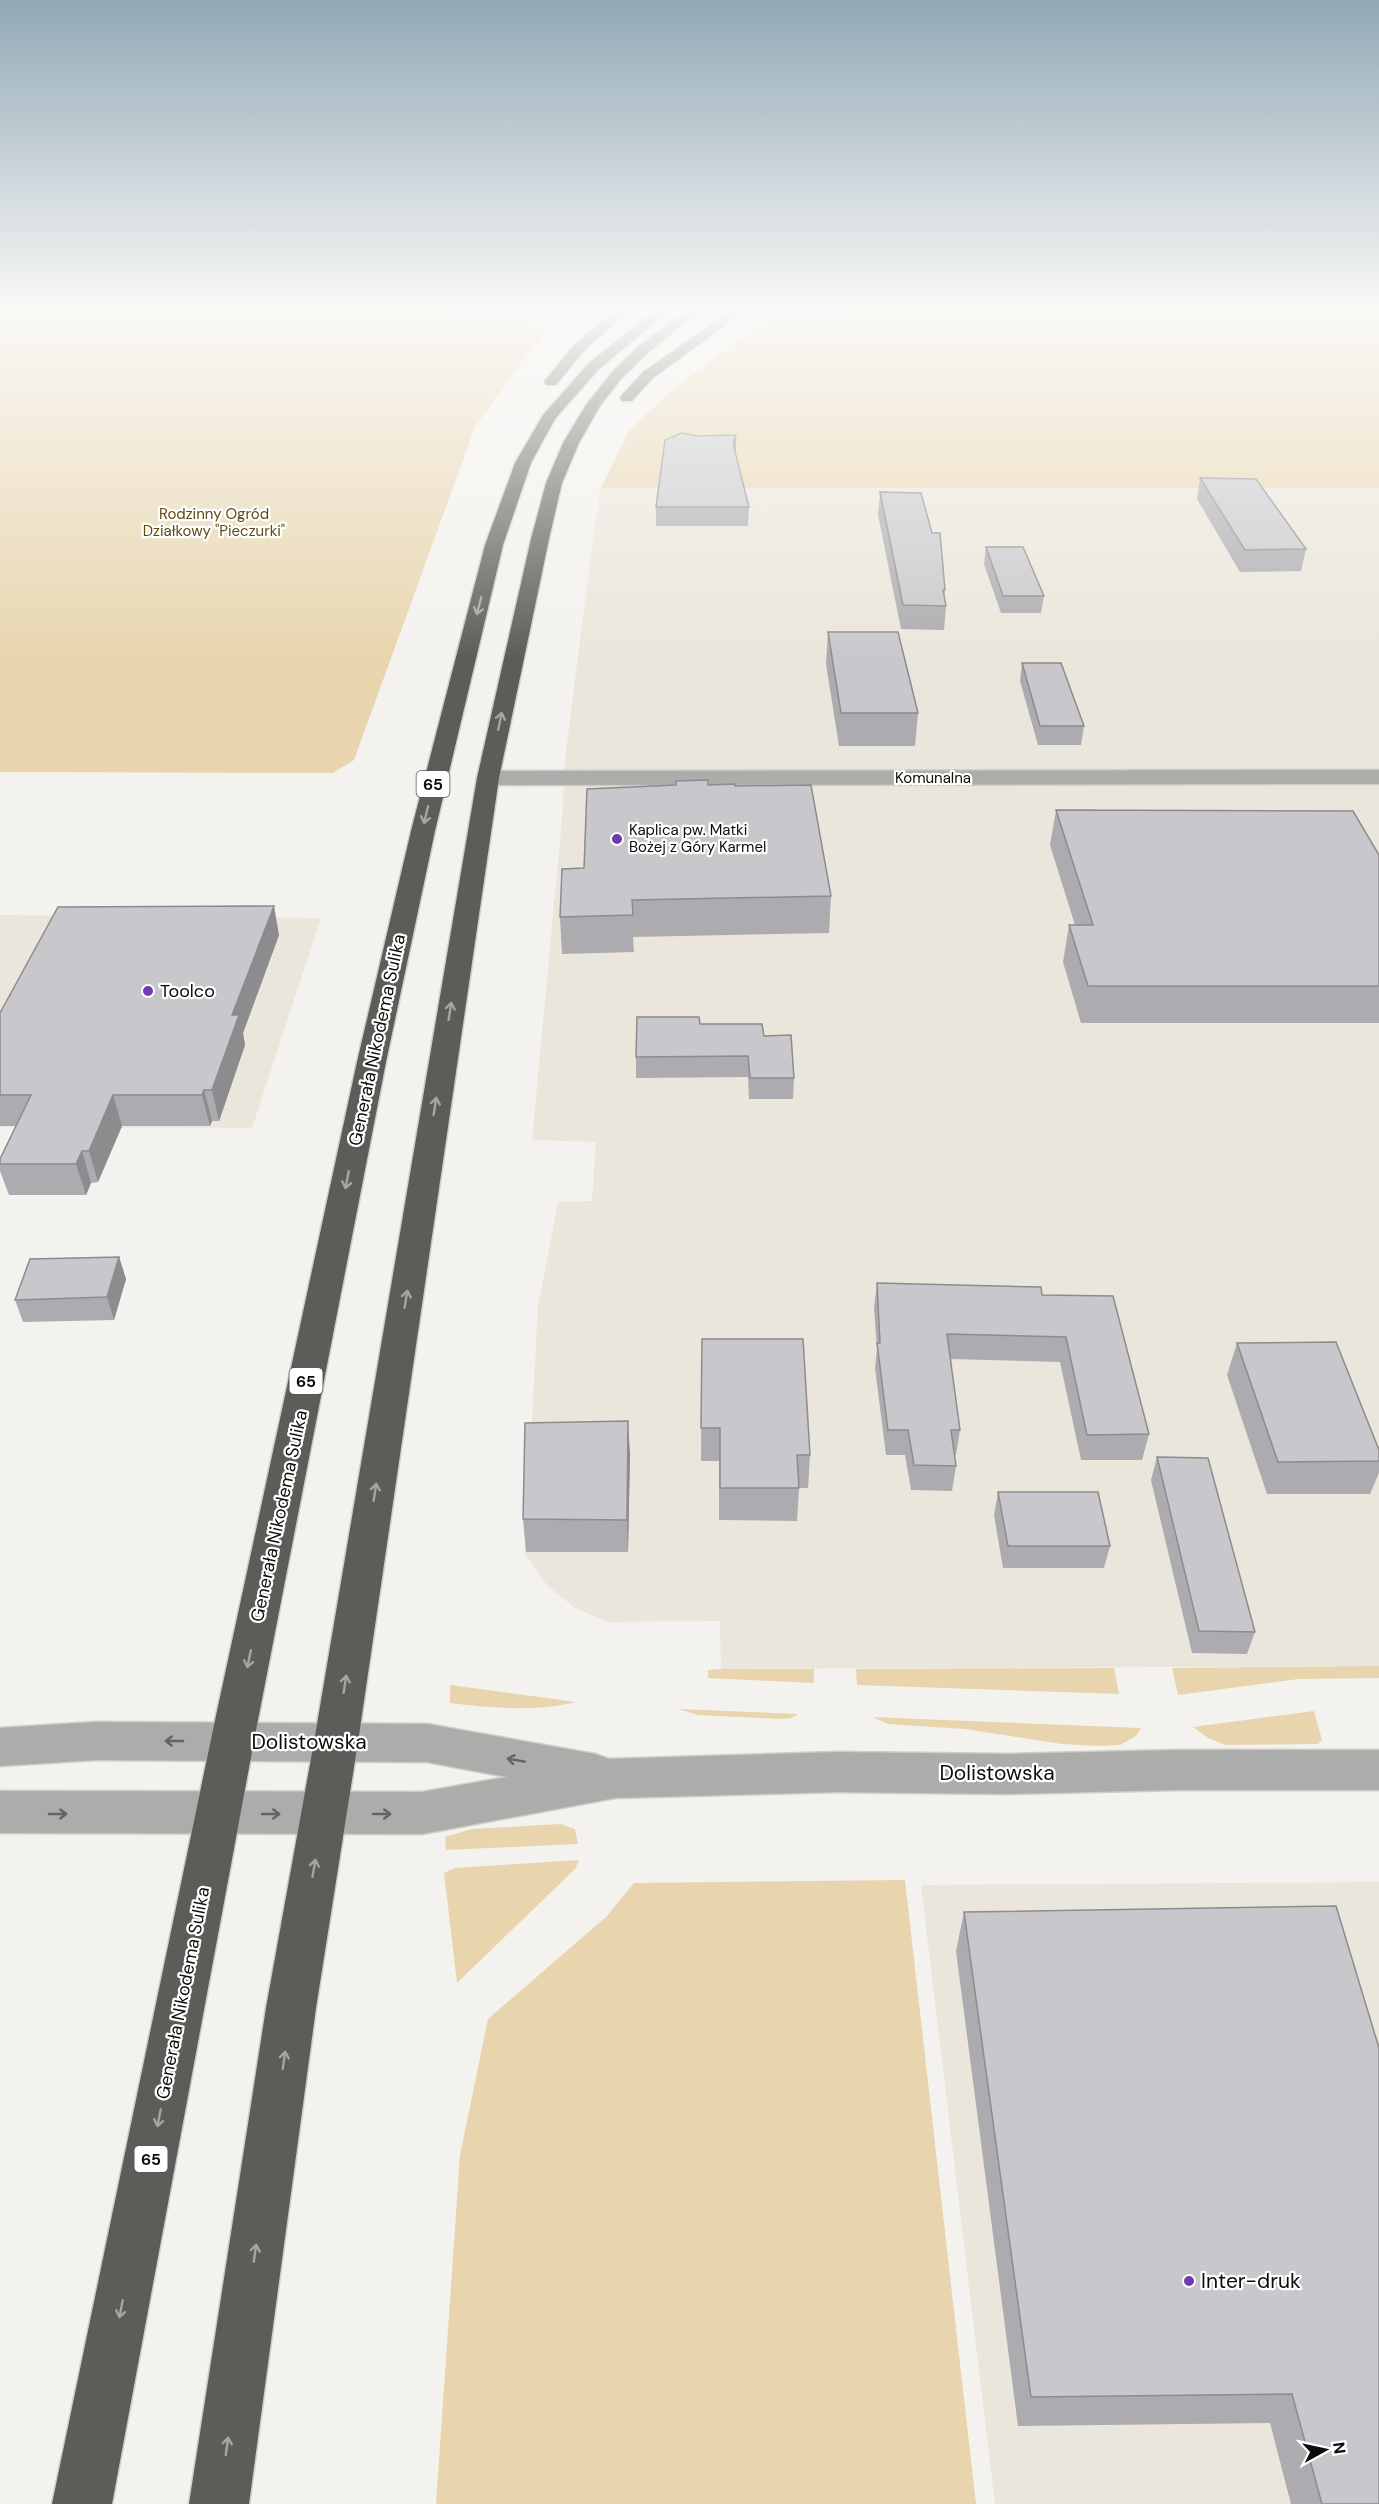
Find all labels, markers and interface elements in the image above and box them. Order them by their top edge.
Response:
park label: Rodzinny Ogród Działkowy "Pieczurki" [143,504,285,541]
one-way arrow [473,596,485,615]
one-way arrow [495,712,506,731]
street label: Komunalna [895,768,971,788]
road number: 65 [416,771,450,797]
one-way arrow [419,805,431,824]
place label: Kaplica pw. Matki Bożej z Góry Karmel [629,820,766,857]
marker: Kaplica pw. Matki Bożej z Góry Karmel [610,832,624,846]
street label: Generała Nikodema Sulika [343,932,411,1148]
place label: Toolco [160,979,215,1003]
marker: Toolco [141,984,155,998]
one-way arrow [445,1002,456,1022]
one-way arrow [430,1097,441,1117]
one-way arrow [341,1170,352,1190]
one-way arrow [400,1290,411,1309]
road number: 65 [290,1368,322,1394]
street label: Generała Nikodema Sulika [245,1408,313,1624]
one-way arrow [370,1482,381,1502]
one-way arrow [243,1649,254,1669]
one-way arrow [340,1675,351,1695]
street label: Dolistowska [251,1728,367,1756]
one-way arrow [164,1735,184,1747]
one-way arrow [507,1754,527,1765]
street label: Dolistowska [939,1759,1055,1787]
one-way arrow [48,1808,68,1820]
one-way arrow [260,1808,280,1820]
one-way arrow [372,1808,392,1820]
one-way arrow [309,1858,320,1878]
street label: Generała Nikodema Sulika [151,1885,215,2101]
one-way arrow [278,2051,289,2071]
one-way arrow [153,2108,164,2127]
road number: 65 [134,2146,168,2172]
one-way arrow [250,2244,261,2264]
place label: Inter-druk [1201,2267,1301,2295]
marker: Inter-druk [1182,2274,1196,2288]
one-way arrow [115,2299,126,2319]
north arrow [1295,2420,1355,2480]
one-way arrow [222,2437,233,2457]
text: N [1328,2441,1351,2455]

